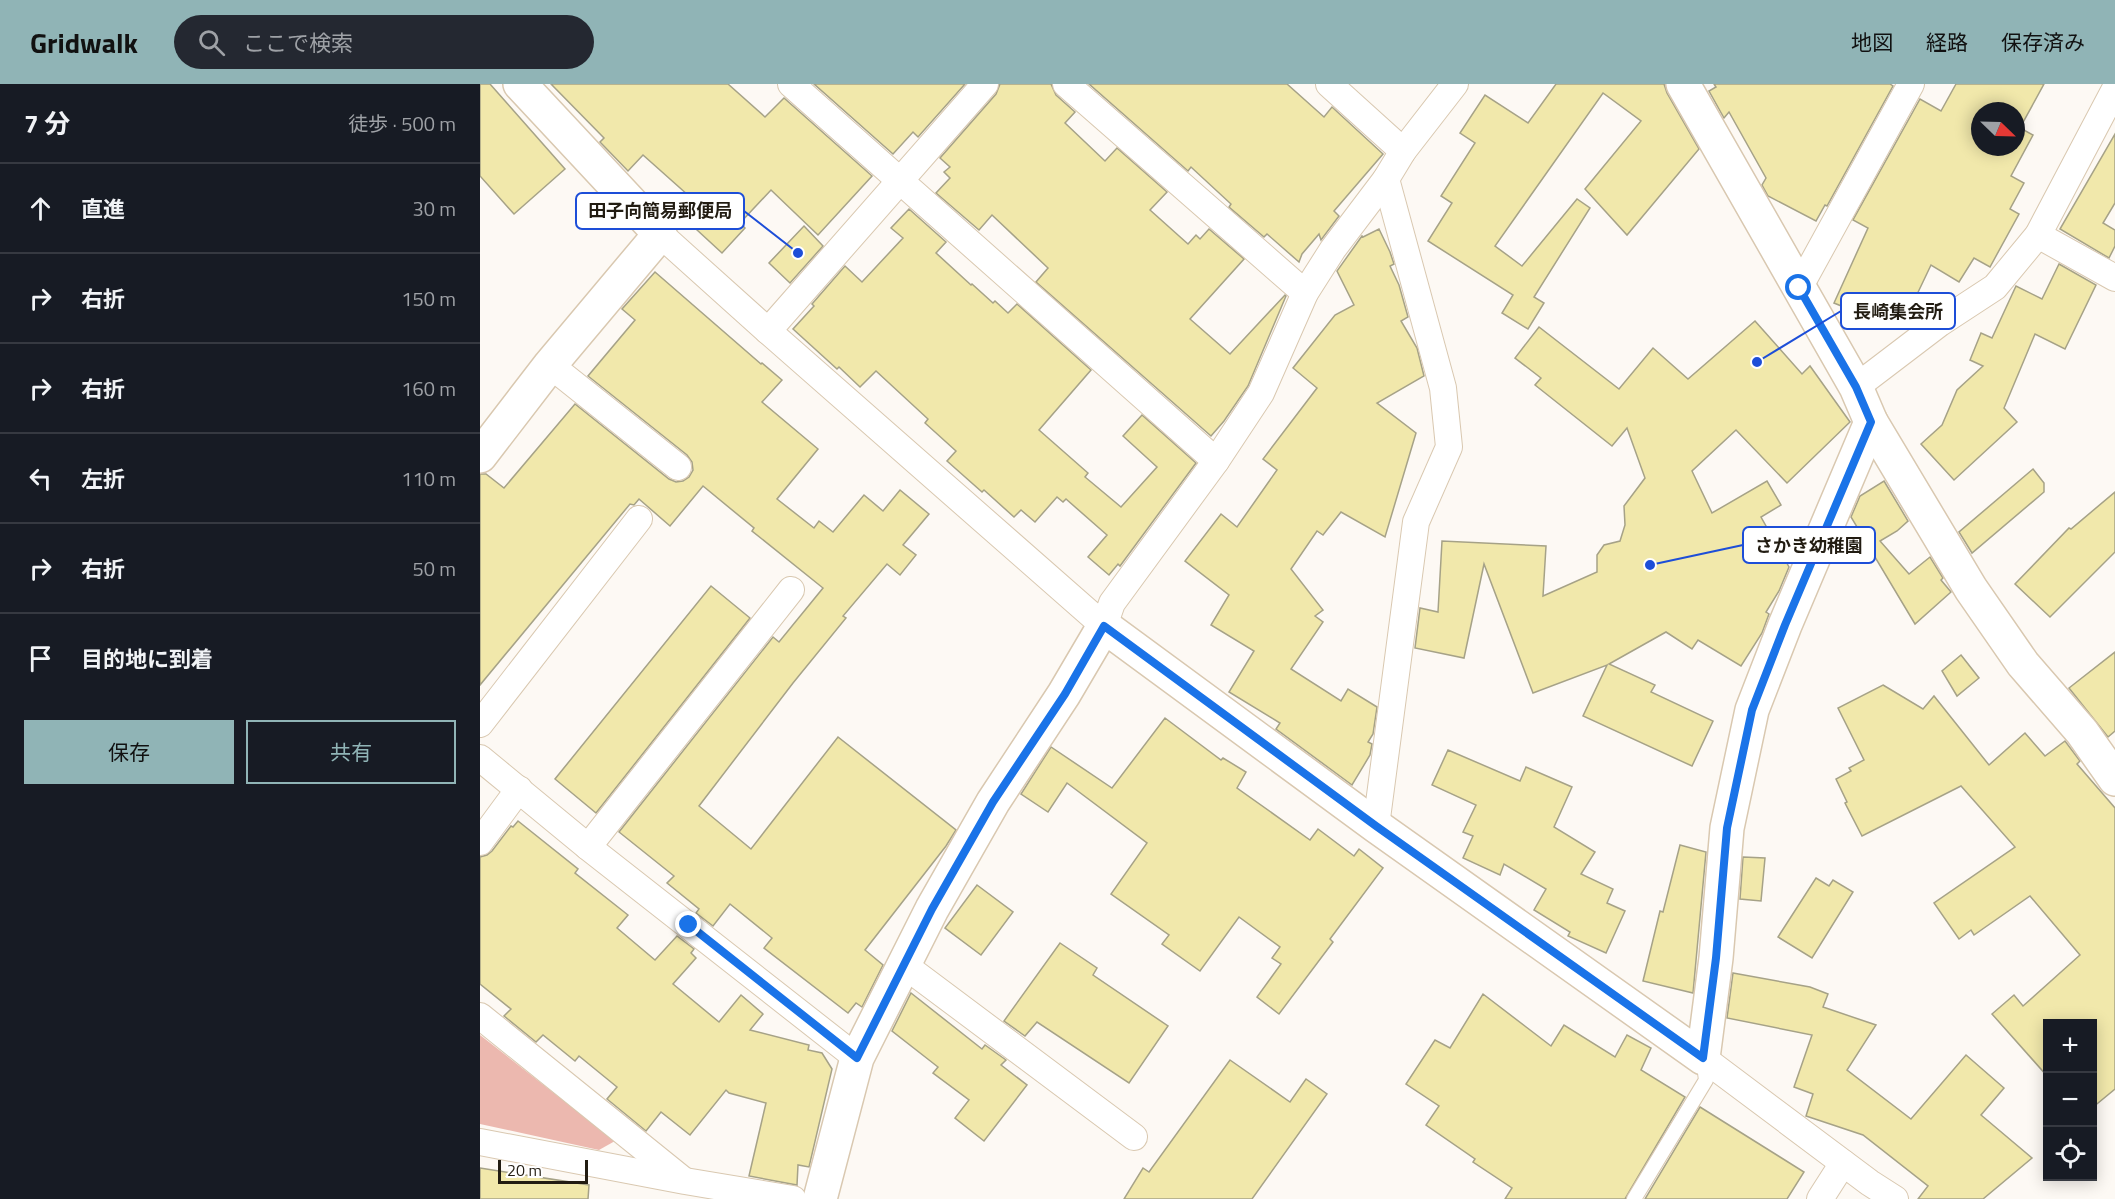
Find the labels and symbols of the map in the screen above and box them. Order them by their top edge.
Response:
north arrow [1971,102,2025,156]
callout: 田子向簡易郵便局 [576,193,744,229]
text: 田子向簡易郵便局 [588,197,732,224]
route start [1785,274,1811,300]
callout: 長崎集会所 [1841,293,1955,329]
text: 長崎集会所 [1853,298,1943,325]
callout: さかき幼稚園 [1743,527,1875,563]
text: さかき幼稚園 [1755,532,1863,559]
route end [675,911,701,937]
scale bar [498,1157,588,1184]

